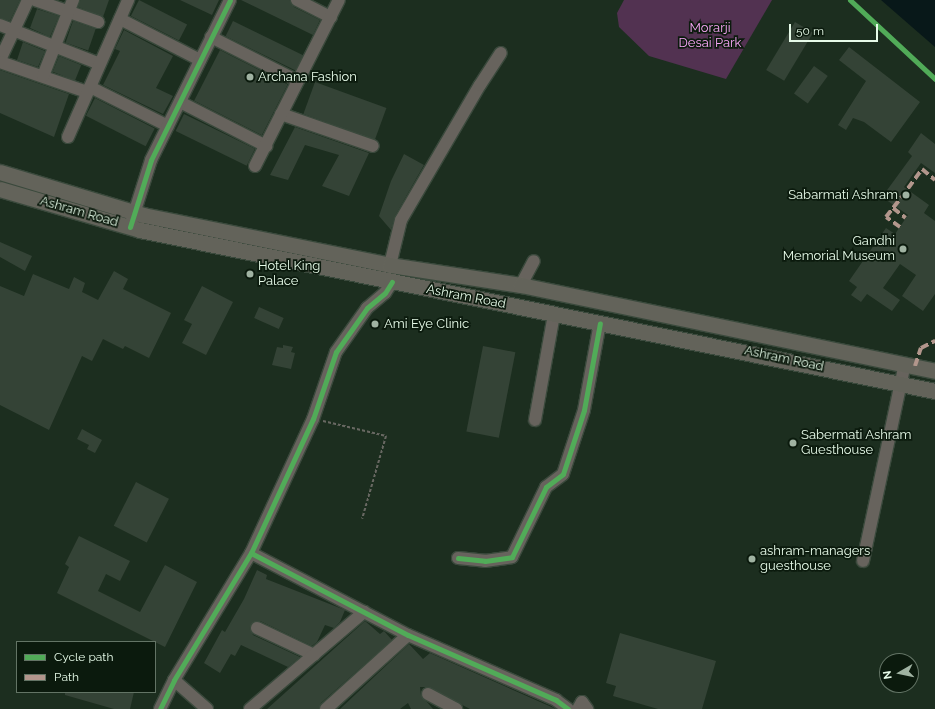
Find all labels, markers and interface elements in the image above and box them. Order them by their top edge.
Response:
scale bar [791,16,880,42]
park label: Morarji Desai Park [679,21,741,52]
text: 50 m [796,24,824,38]
place label: Archana Fashion [258,69,357,85]
marker: Archana Fashion [245,72,255,82]
place label: Sabarmati Ashram [788,187,898,203]
marker: Sabarmati Ashram [901,190,911,200]
street label: Ashram Road [38,193,120,231]
place label: Gandhi Memorial Museum [782,234,895,265]
marker: Gandhi Memorial Museum [898,244,908,254]
place label: Hotel King Palace [258,259,321,290]
marker: Hotel King Palace [245,269,255,279]
street label: Ashram Road [425,282,507,312]
place label: Ami Eye Clinic [384,316,469,332]
marker: Ami Eye Clinic [369,318,381,330]
street label: Ashram Road [743,343,825,375]
place label: Sabermati Ashram Guesthouse [801,428,912,459]
marker: Sabermati Ashram Guesthouse [788,438,798,448]
place label: ashram-managers guesthouse [760,544,870,575]
marker: ashram-managers guesthouse [747,554,757,564]
legend [16,641,156,693]
text: Cycle path [54,650,113,664]
north arrow [879,653,919,693]
text: Path [54,670,79,684]
text: N [881,670,895,680]

